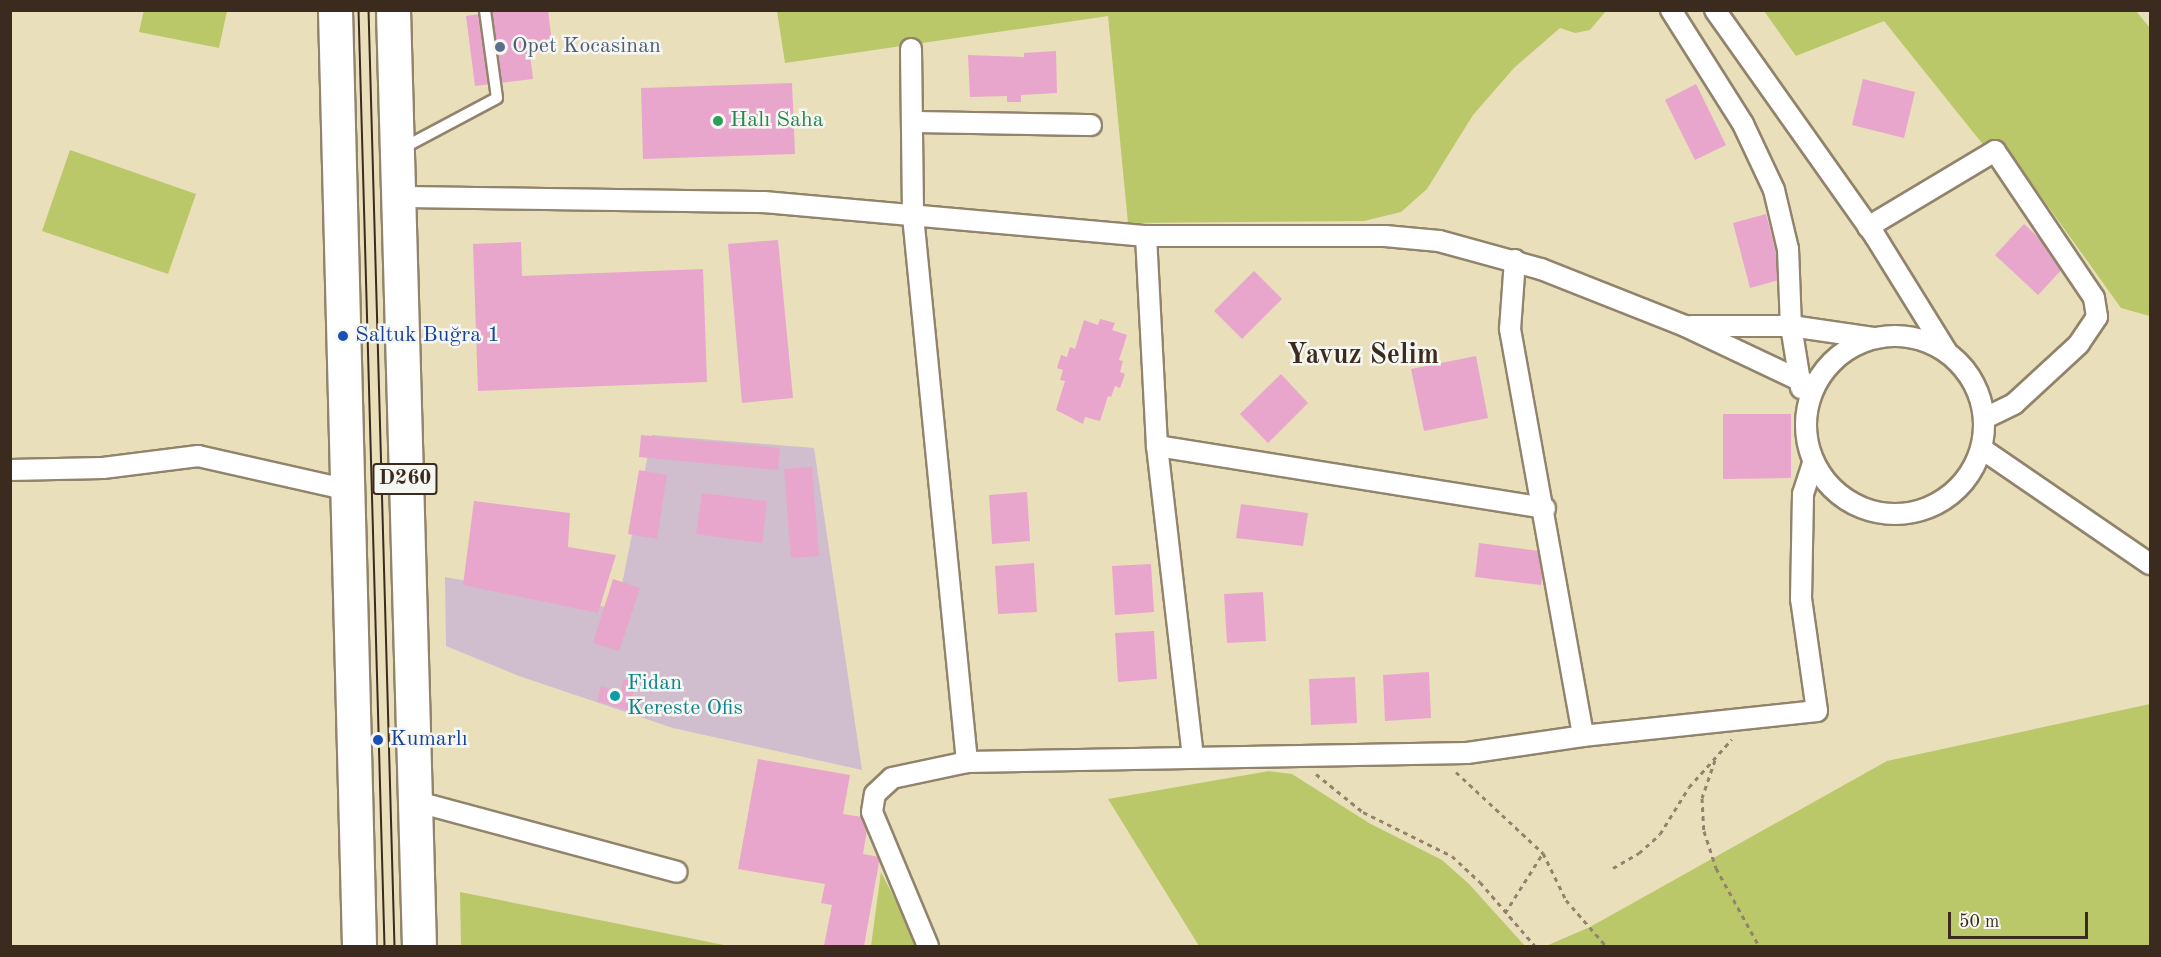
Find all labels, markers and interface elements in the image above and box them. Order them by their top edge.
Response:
place label: Opet Kocasinan [512,34,661,60]
marker: Opet Kocasinan [493,40,507,54]
place label: Halı Saha [730,108,824,134]
marker: Halı Saha [711,114,725,128]
place label: Saltuk Buğra 1 [355,323,500,349]
marker: Saltuk Buğra 1 [336,329,350,343]
district label: Yavuz Selim [1287,339,1439,373]
road number: D260 [372,461,438,497]
place label: Fidan Kereste Ofis [627,670,743,722]
marker: Fidan Kereste Ofis [608,689,622,703]
place label: Kumarlı [390,727,468,753]
marker: Kumarlı [371,733,385,747]
scale bar [1951,900,2090,938]
text: 50 m [1959,913,1999,931]

